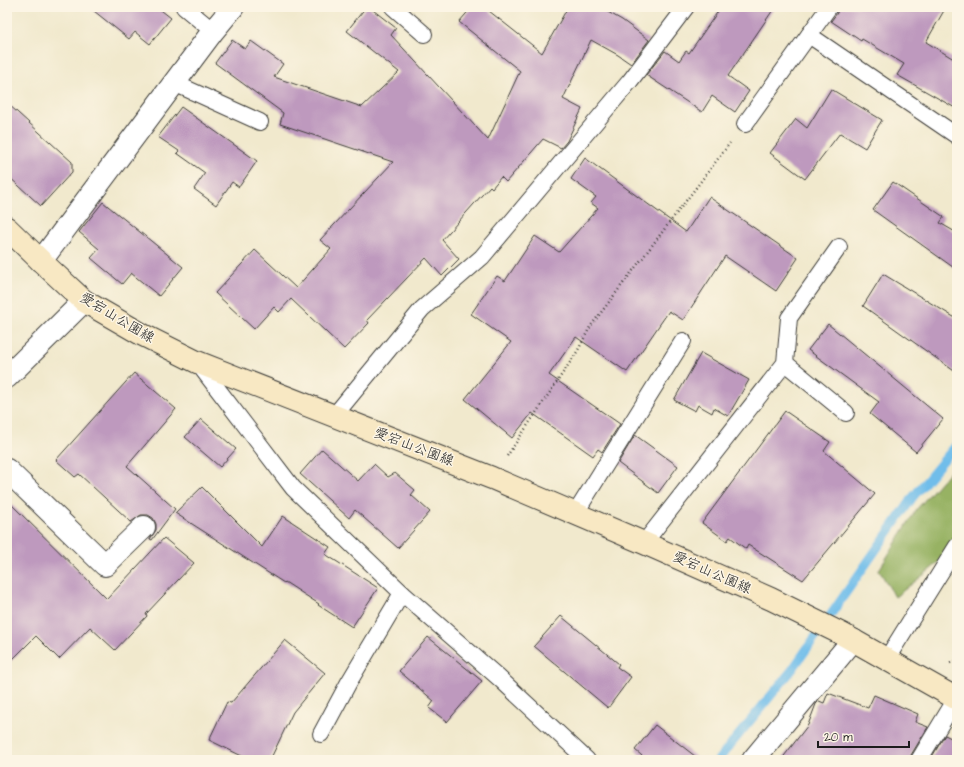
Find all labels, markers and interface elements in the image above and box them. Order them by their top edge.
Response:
street label: 愛宕山公園線 [76,288,158,348]
street label: 愛宕山公園線 [371,423,457,471]
street label: 愛宕山公園線 [670,547,754,599]
scale bar [818,723,909,749]
text: 20 m [824,729,853,746]

